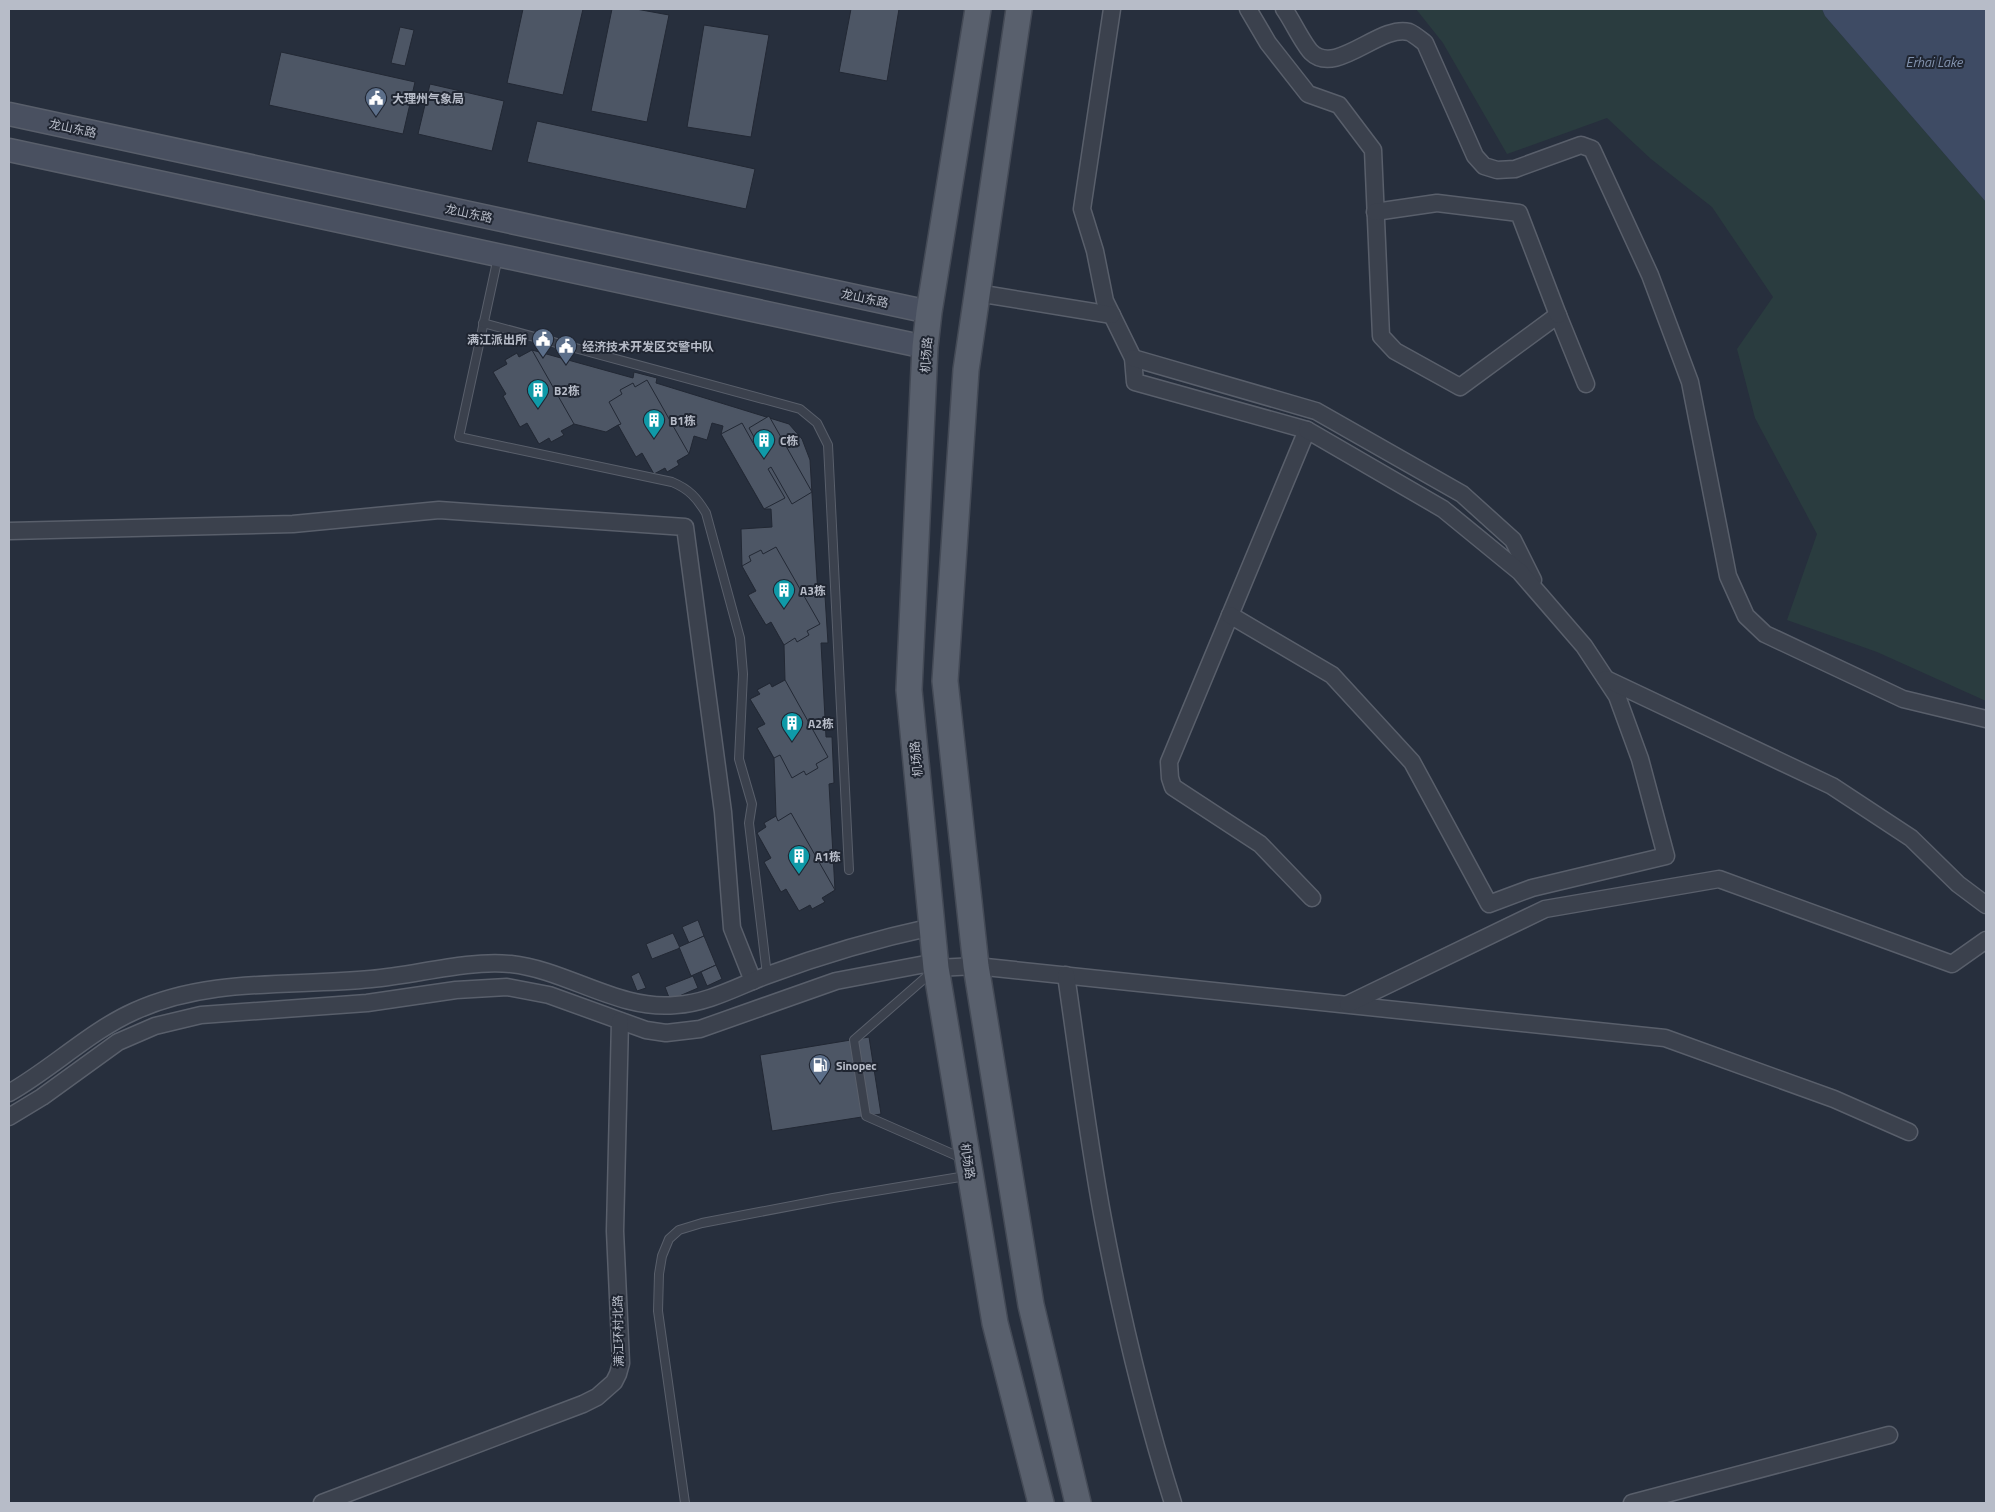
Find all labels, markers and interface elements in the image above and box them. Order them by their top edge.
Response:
water label: Erhai Lake [1906,51,1964,72]
public building icon: 大理州气象局 [364,86,388,117]
place label: 大理州气象局 [392,89,464,108]
street label: 龙山东路 [48,114,98,142]
street label: 龙山东路 [444,199,494,227]
street label: 龙山东路 [840,284,890,312]
public building icon: 满江派出所 [531,327,555,358]
place label: 满江派出所 [467,330,527,349]
public building icon: 经济技术开发区交警中队 [554,334,578,365]
street label: 机场路 [915,336,937,374]
place label: 经济技术开发区交警中队 [582,337,714,356]
building icon: B2栋 [526,378,550,409]
place label: B2栋 [554,381,580,400]
building icon: B1栋 [642,408,666,439]
place label: B1栋 [670,411,696,430]
building icon: C栋 [752,428,776,459]
place label: C栋 [780,431,799,450]
building icon: A3栋 [772,578,796,609]
place label: A3栋 [800,581,826,600]
building icon: A2栋 [780,711,804,742]
place label: A2栋 [808,714,834,733]
street label: 机场路 [905,740,927,778]
building icon: A1栋 [787,844,811,875]
place label: A1栋 [815,847,841,866]
fuel station icon: Sinopec [808,1053,832,1084]
place label: Sinopec [836,1056,877,1075]
street label: 机场路 [956,1142,980,1180]
street label: 满江环村北路 [608,1295,628,1367]

